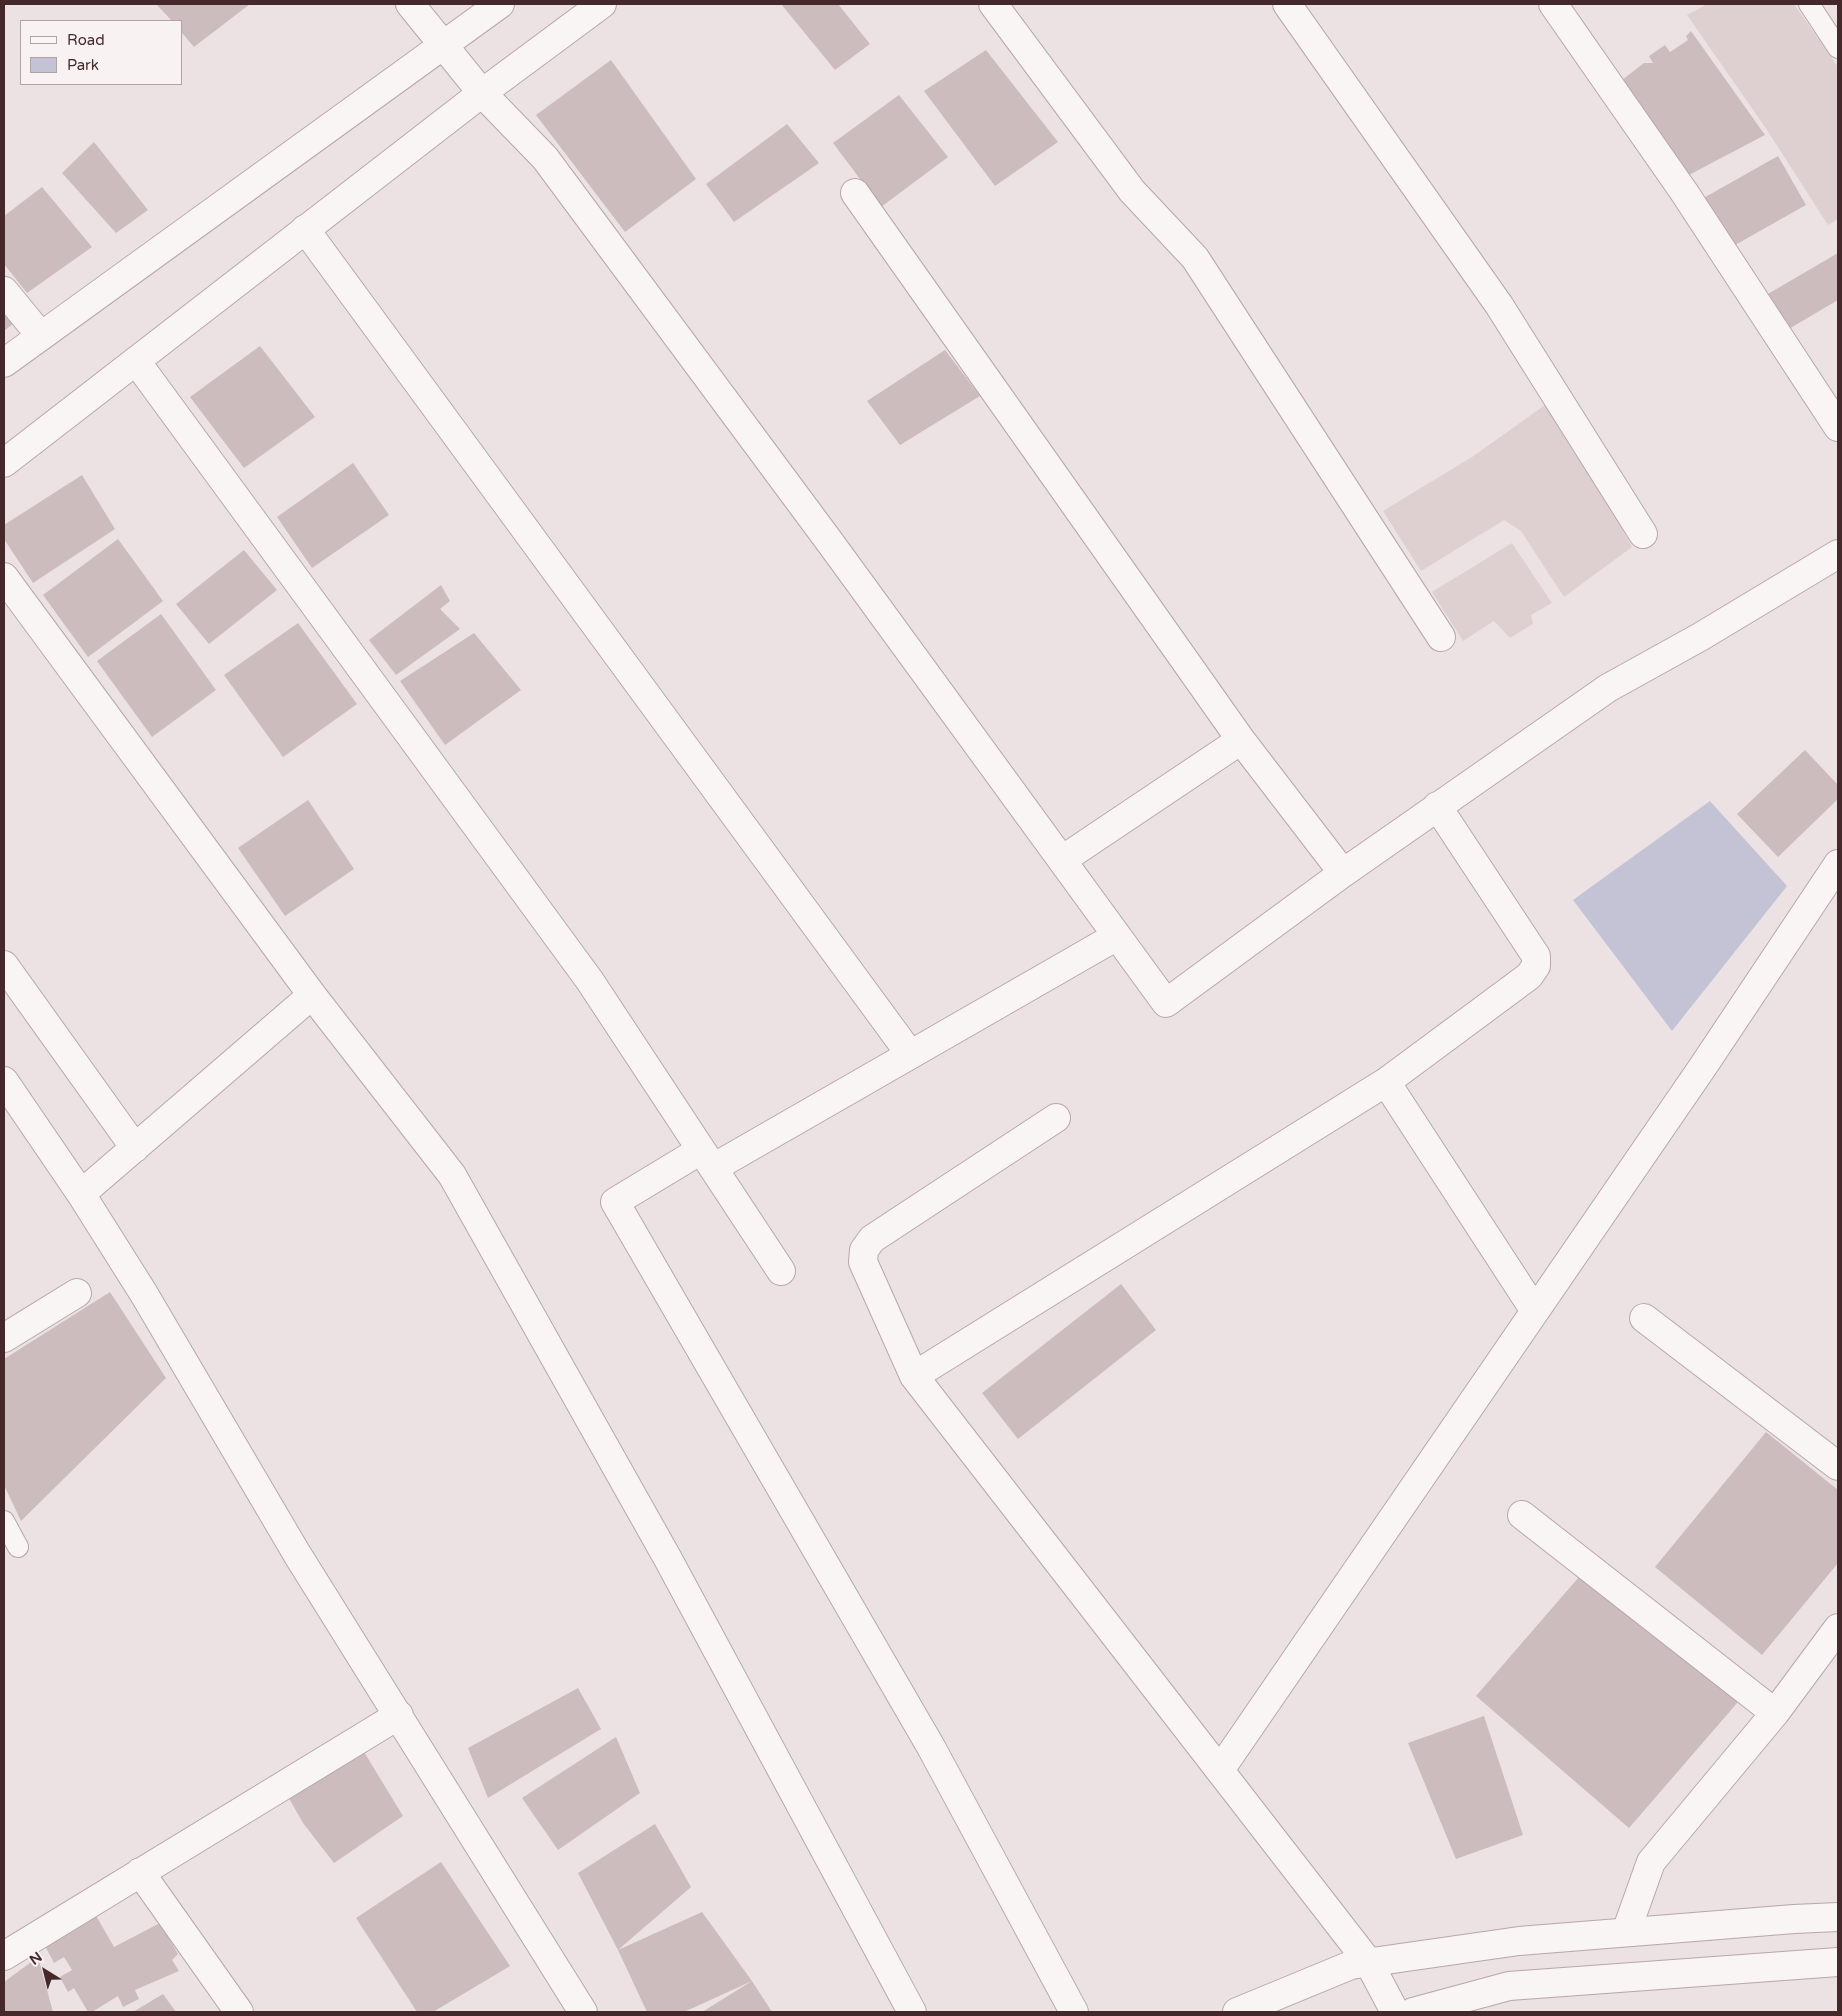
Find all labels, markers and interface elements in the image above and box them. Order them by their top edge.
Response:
legend [20,20,182,85]
text: Road [67,31,105,49]
text: Park [67,56,99,74]
north arrow [20,1946,70,1996]
text: N [26,1948,45,1969]

